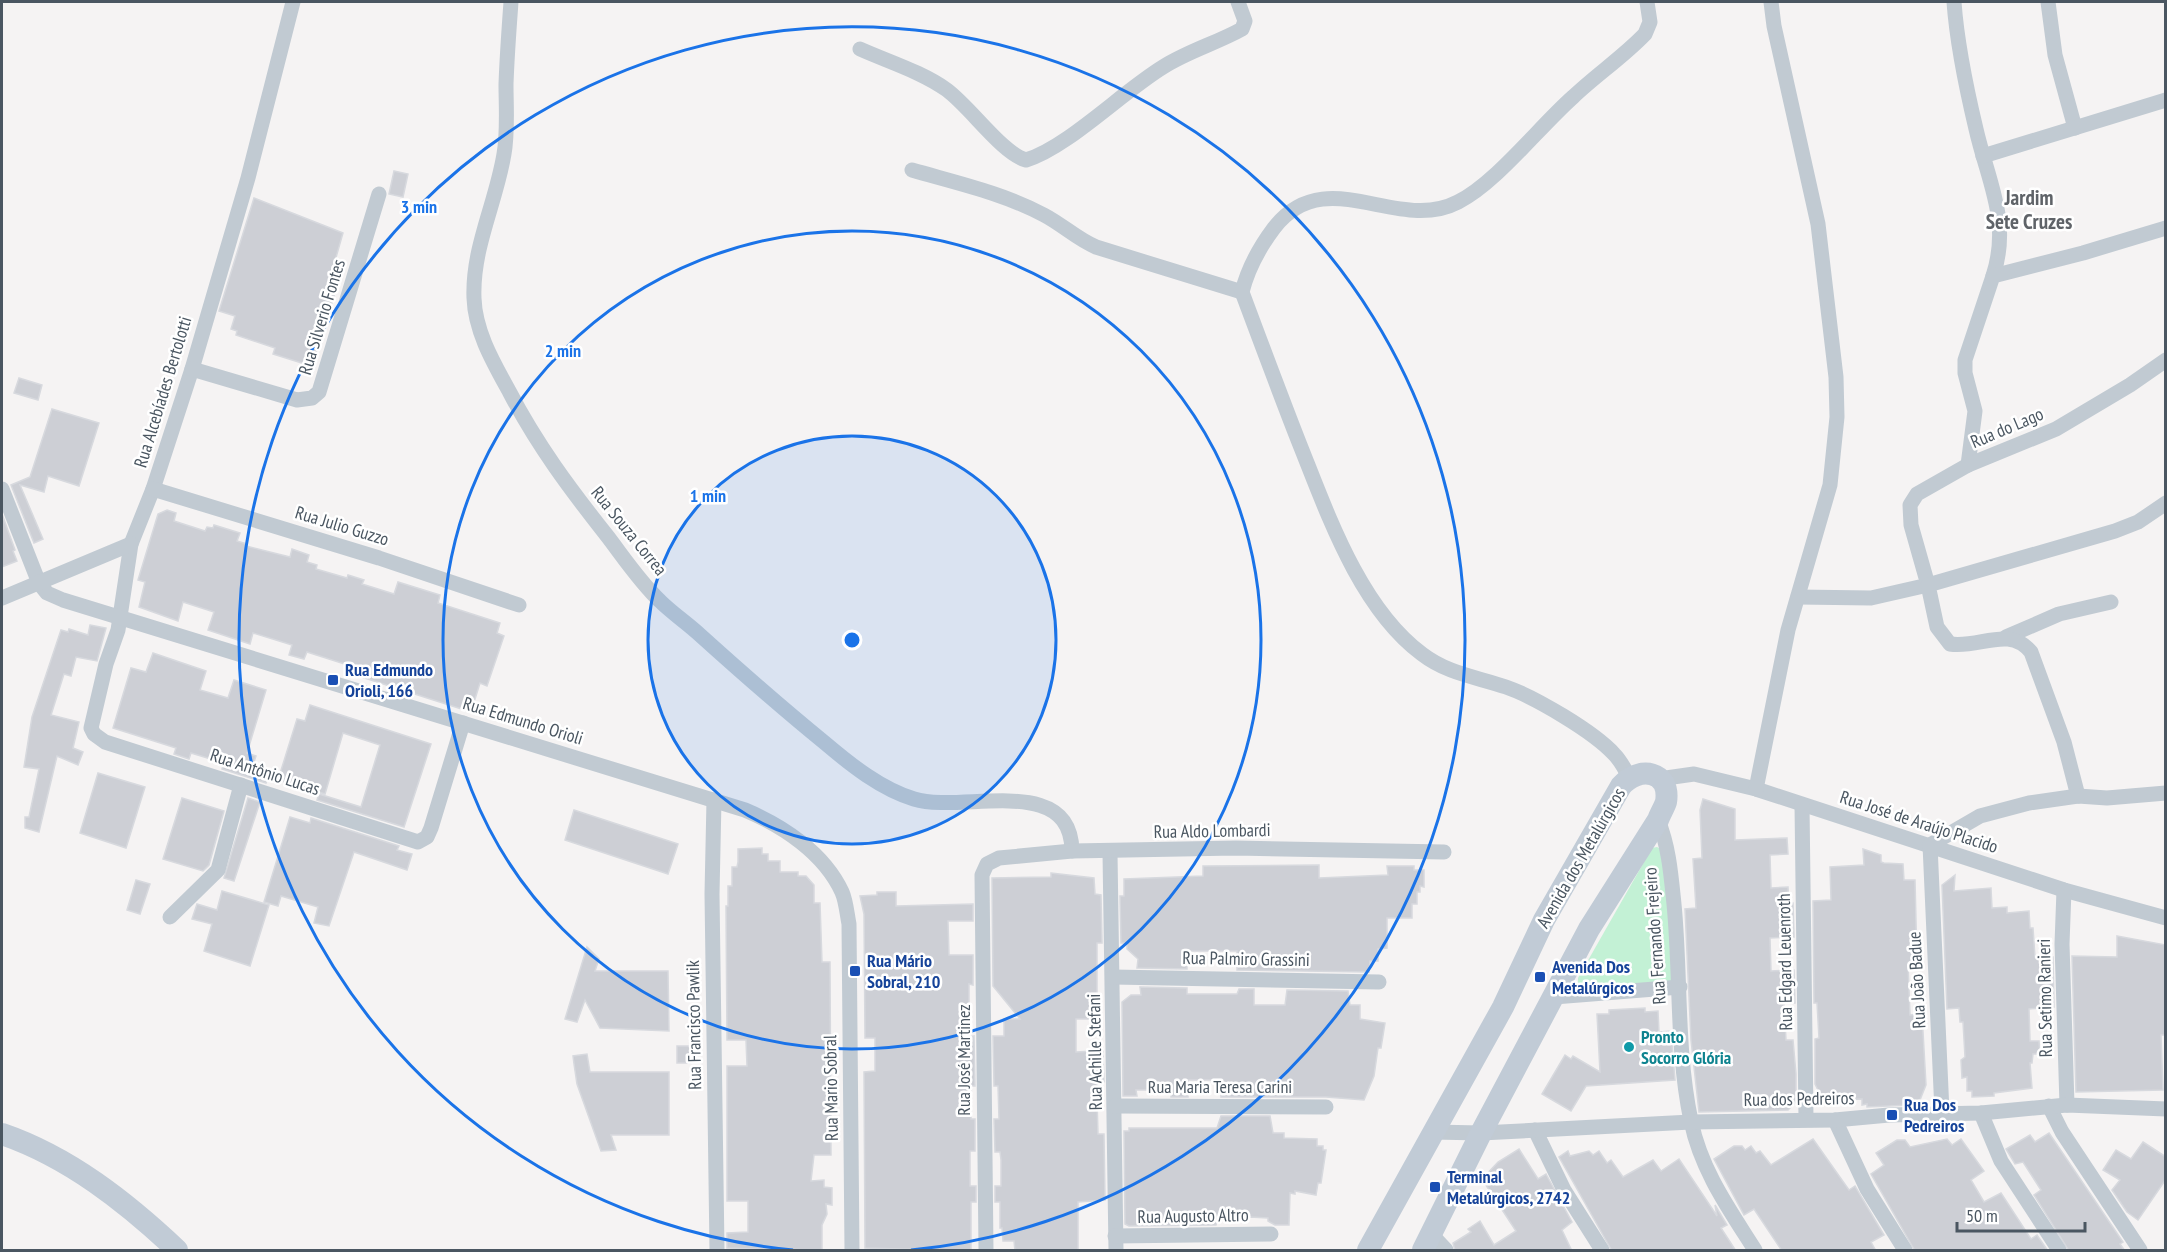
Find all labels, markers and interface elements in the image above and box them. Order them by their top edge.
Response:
district label: Jardim Sete Cruzes [1986,184,2072,235]
text: 3 min [401,195,437,218]
street label: Rua Silverio Fontes [293,256,350,377]
street label: Rua Alcebíades Bertolotti [129,313,196,470]
text: 2 min [545,339,581,362]
street label: Rua do Lago [1967,402,2047,453]
street label: Rua Souza Correa [586,481,672,580]
text: 1 min [690,484,726,507]
street label: Rua Julio Guzzo [293,500,392,551]
centre of rings [842,630,862,650]
place label: Rua Edmundo Orioli, 166 [345,658,433,702]
marker: Rua Edmundo Orioli, 166 [326,673,340,687]
street label: Rua Edmundo Orioli [460,691,586,750]
street label: Rua Antônio Lucas [207,743,323,800]
street label: Avenida dos Metalúrgicos [1531,784,1630,932]
street label: Rua José de Araújo Placido [1837,785,2001,858]
street label: Rua Aldo Lombardi [1153,818,1271,843]
street label: Rua Fernando Frejeiro [1638,866,1671,1005]
street label: Rua Edgard Leuenroth [1772,893,1797,1031]
street label: Rua João Badue [1902,931,1931,1029]
street label: Rua Setimo Ranieri [2032,938,2057,1058]
street label: Rua Palmiro Grassini [1182,946,1310,971]
place label: Rua Mário Sobral, 210 [867,949,940,993]
place label: Avenida Dos Metalúrgicos [1551,955,1634,999]
street label: Rua Francisco Pawlik [681,960,706,1090]
marker: Rua Mário Sobral, 210 [848,964,862,978]
marker: Avenida Dos Metalúrgicos [1533,970,1547,984]
street label: Rua Achille Stefani [1082,993,1107,1111]
street label: Rua José Martinez [952,1004,975,1116]
place label: Pronto Socorro Glória [1641,1025,1731,1069]
street label: Rua Mario Sobral [818,1034,843,1141]
marker: Pronto Socorro Glória [1622,1040,1636,1054]
street label: Rua Maria Teresa Carini [1148,1075,1292,1098]
street label: Rua dos Pedreiros [1743,1086,1855,1111]
place label: Rua Dos Pedreiros [1904,1093,1964,1137]
marker: Rua Dos Pedreiros [1885,1108,1899,1122]
place label: Terminal Metalúrgicos, 2742 [1447,1165,1570,1209]
marker: Terminal Metalúrgicos, 2742 [1428,1180,1442,1194]
scale bar [1957,1195,2084,1233]
street label: Rua Augusto Altro [1137,1203,1249,1228]
text: 50 m [1966,1204,1998,1227]

